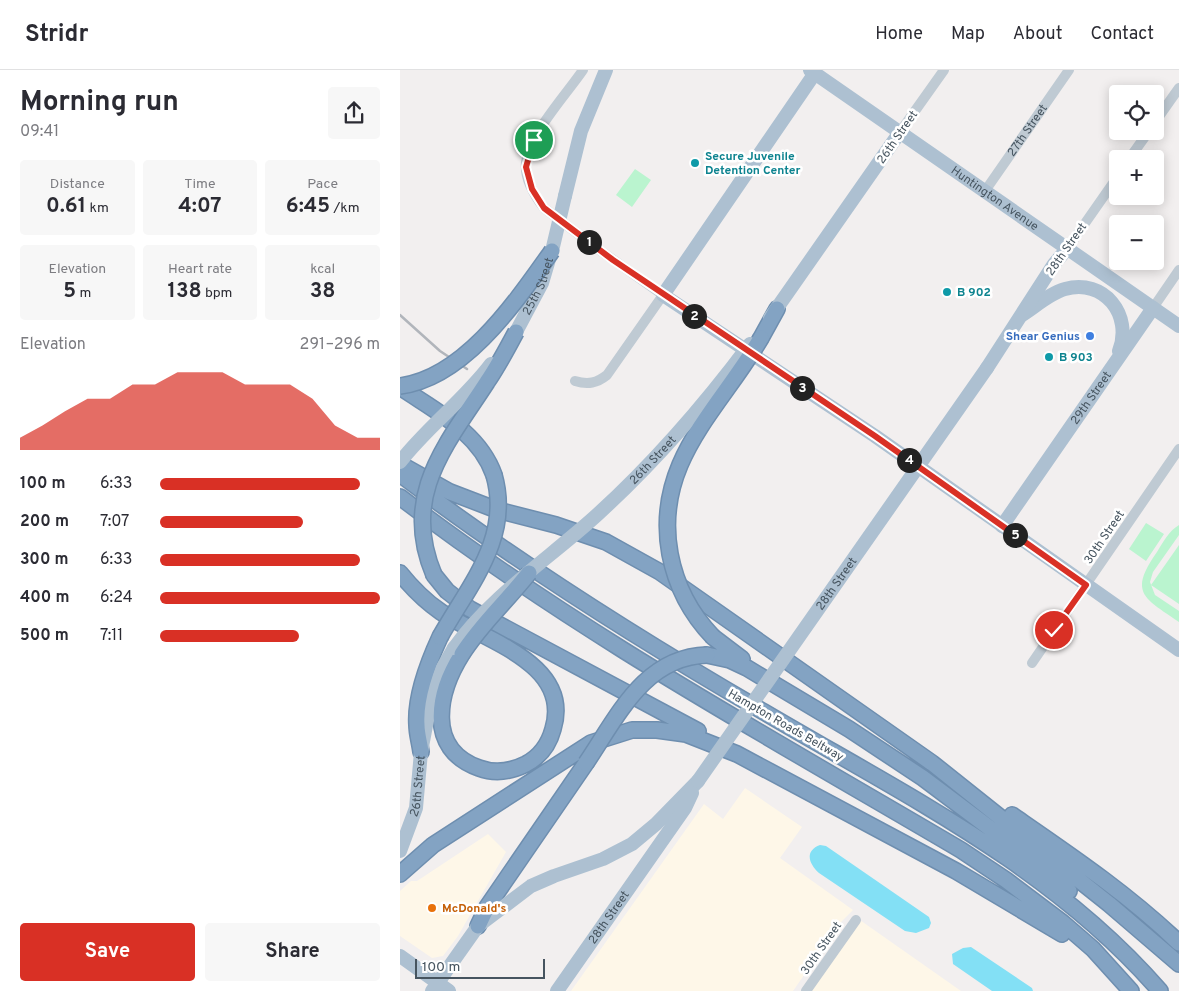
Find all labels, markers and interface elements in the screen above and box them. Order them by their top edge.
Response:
text: Stridr [25,20,88,50]
text: Home [875,23,923,46]
text: Map [951,23,985,46]
text: About [1013,23,1062,46]
text: Contact [1090,23,1154,46]
text: Morning run [20,85,179,121]
map controls [1109,85,1164,270]
button: locate [1109,85,1164,140]
button: share [328,87,380,139]
street label: 27th Street [1004,102,1052,160]
street label: 26th Street [874,108,922,167]
pin [513,119,555,161]
text: 09:41 [20,122,59,142]
icon: arrive [520,126,548,154]
place label: Secure Juvenile Detention Center [705,149,801,179]
button: + [1109,150,1164,205]
marker: Secure Juvenile Detention Center [689,157,701,169]
street label: Huntington Avenue [947,163,1041,235]
text: Distance [50,176,105,193]
text: Time [184,176,216,193]
text: Pace [307,176,338,193]
text: 0.61 [46,193,86,220]
text: 4:07 [178,193,222,220]
text: 6:45 [286,193,330,220]
text: km [86,200,109,217]
text: /km [330,200,360,217]
button: − [1109,215,1164,270]
street label: 28th Street [1043,220,1091,279]
pin: 1 [576,230,602,254]
text: 1 [587,234,592,251]
street label: 25th Street [519,256,558,318]
text: Elevation [49,261,106,278]
text: Heart rate [168,261,232,278]
text: kcal [310,261,335,278]
text: 5 [63,278,76,305]
text: 138 [167,278,202,305]
text: 38 [310,278,336,305]
text: m [76,285,91,302]
text: bpm [202,285,232,302]
place label: B 902 [957,285,991,301]
marker: B 902 [941,286,953,298]
pin: 2 [682,304,706,328]
text: 2 [690,308,699,325]
place label: Shear Genius [1006,329,1080,345]
marker: Shear Genius [1084,330,1096,342]
text: Elevation [20,335,86,355]
text: 291–296 m [300,335,380,355]
place label: B 903 [1059,350,1093,366]
marker: B 903 [1043,351,1055,363]
street label: 29th Street [1068,368,1116,428]
pin: 3 [790,376,814,400]
text: 3 [798,380,807,397]
street label: 26th Street [626,433,680,489]
pin: 4 [896,448,922,472]
text: 4 [905,452,914,469]
text: 100 m [20,474,66,494]
text: 6:33 [100,474,132,494]
street label: 30th Street [1081,508,1129,568]
text: 200 m [20,512,69,532]
text: 7:07 [100,512,129,532]
pin: 5 [1002,522,1028,548]
text: 5 [1011,527,1020,544]
text: 300 m [20,550,68,570]
text: 6:33 [100,550,132,570]
street label: 28th Street [813,554,861,614]
text: 400 m [20,588,69,608]
text: 6:24 [100,588,133,608]
pin [1033,609,1075,651]
icon: check [1040,616,1068,644]
text: 500 m [20,626,69,646]
text: 7:11 [100,626,123,646]
street label: Hampton Roads Beltway [725,686,846,766]
street label: 26th Street [406,755,430,819]
street label: 28th Street [585,888,634,948]
place label: McDonald's [442,901,506,917]
marker: McDonald's [426,902,438,914]
street label: 30th Street [798,919,846,978]
button: Save [20,923,195,981]
button: Share [205,923,380,981]
scale bar [415,956,545,979]
text: 100 m [422,959,460,976]

